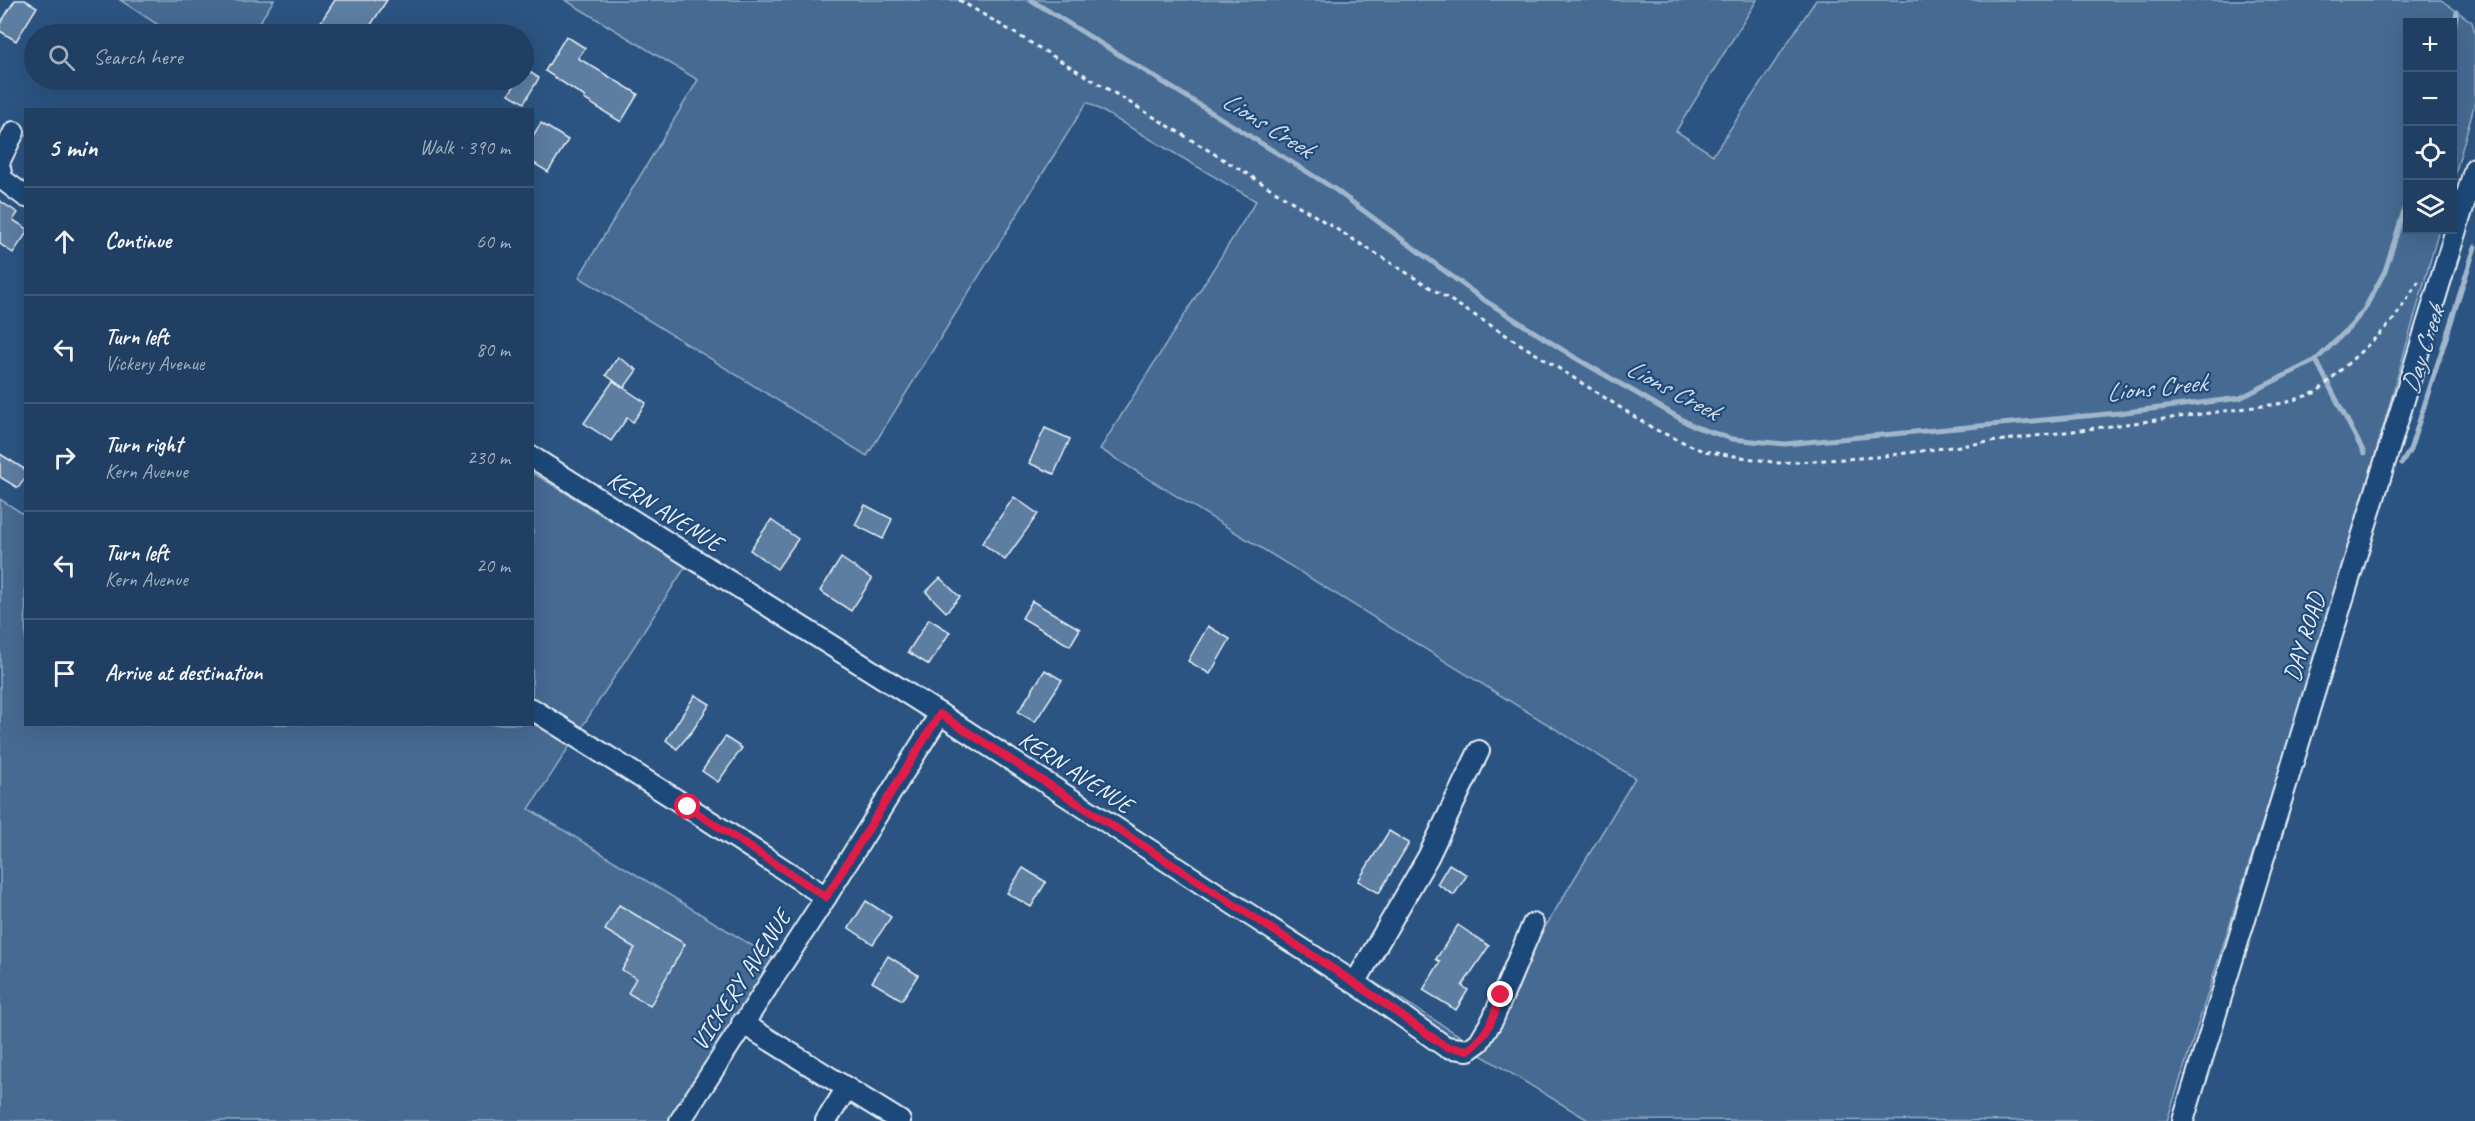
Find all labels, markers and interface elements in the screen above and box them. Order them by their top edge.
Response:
map controls [2403,18,2457,234]
button: + [2403,18,2457,72]
search box [24,24,534,90]
icon: search [45,41,78,74]
text: Search here [93,43,183,71]
button: − [2403,72,2457,126]
water label: Lions Creek [1216,84,1323,167]
button: locate [2403,126,2457,180]
text: 5 min [48,131,97,164]
text: Walk · 390 m [420,135,510,160]
button: layers [2403,180,2457,234]
icon: ahead [48,225,81,258]
text: Continue [105,227,171,255]
text: 60 m [476,229,510,254]
water label: Day Creek [2393,297,2454,398]
text: Turn left [105,323,169,351]
icon: left [48,333,81,366]
text: 80 m [476,337,510,362]
text: Vickery Avenue [105,351,204,376]
water label: Lions Creek [1621,351,1729,430]
water label: Lions Creek [2104,365,2212,409]
text: Turn right [105,431,182,459]
icon: right [48,441,81,474]
text: 230 m [467,445,510,470]
text: Kern Avenue [105,459,188,484]
street label: KERN AVENUE [602,464,730,560]
text: Turn left [105,539,169,567]
icon: left [48,549,81,582]
text: 20 m [476,553,510,578]
text: Kern Avenue [105,567,188,592]
street label: DAY ROAD [2276,587,2332,685]
icon: arrive [48,657,81,690]
text: Arrive at destination [105,659,262,687]
street label: KERN AVENUE [1013,724,1141,821]
route start [674,793,700,819]
street label: VICKERY AVENUE [684,902,799,1056]
route end [1487,981,1513,1007]

